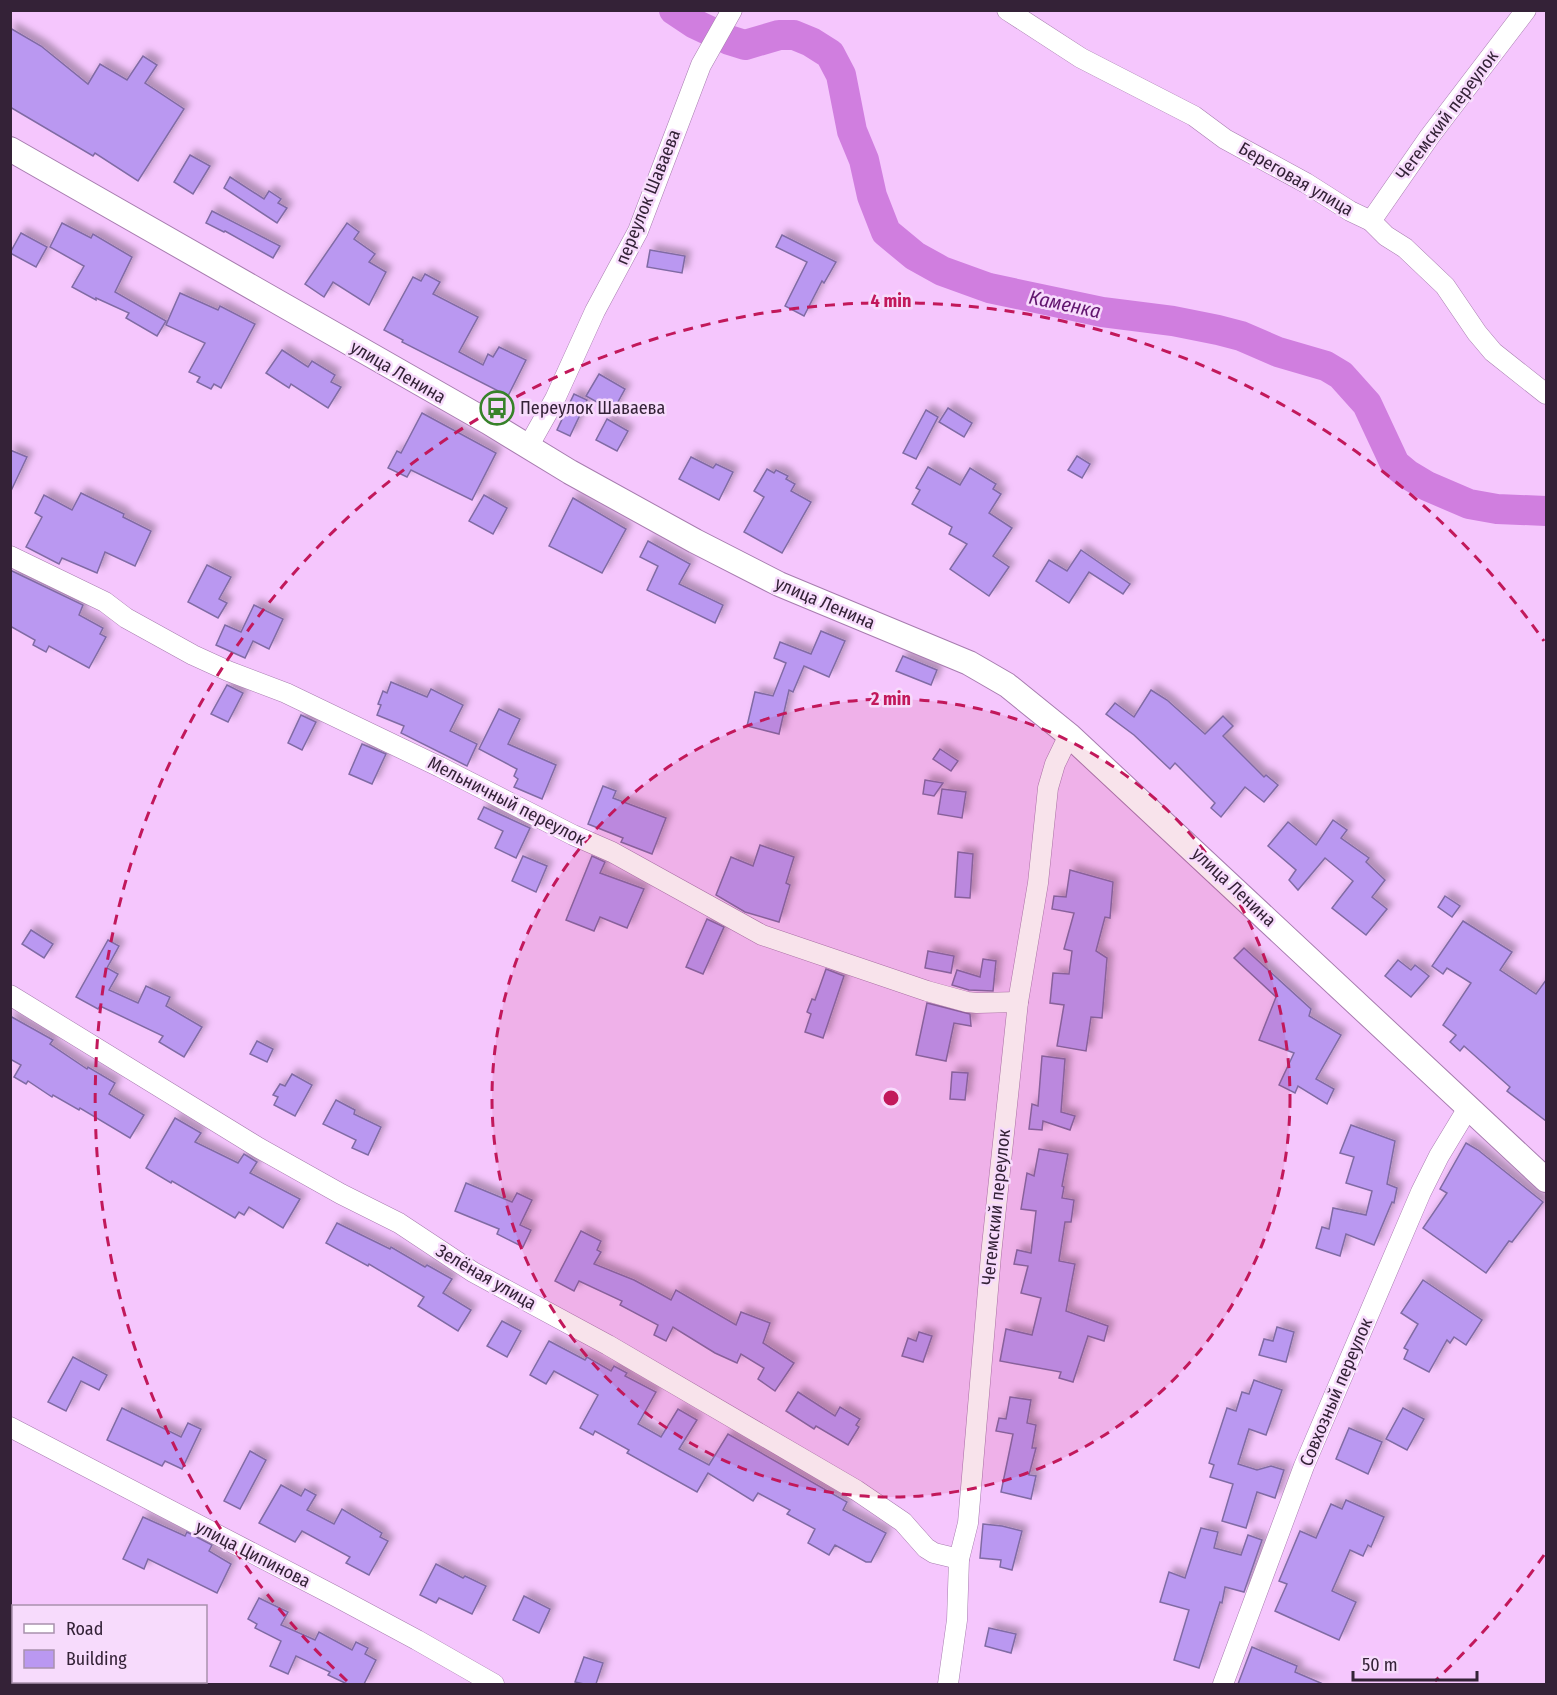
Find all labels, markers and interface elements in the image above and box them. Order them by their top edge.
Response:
street label: Чегемский переулок [1391,45,1503,184]
street label: переулок Шаваева [611,126,685,268]
street label: Береговая улица [1235,137,1357,221]
water label: Каменка [1027,285,1103,323]
text: 4 min [871,290,911,312]
street label: улица Ленина [346,336,450,408]
bus stop icon: Переулок Шаваева [479,390,515,426]
place label: Переулок Шаваева [520,397,665,419]
street label: улица Ленина [772,572,878,634]
text: 2 min [870,688,911,710]
street label: Мельничный переулок [424,752,590,851]
street label: улица Ленина [1188,843,1281,931]
centre of rings [881,1088,901,1108]
street label: Чегемский переулок [977,1127,1015,1286]
street label: Зелёная улица [432,1239,540,1315]
street label: Совхозный переулок [1295,1314,1377,1470]
street label: улица Ципинова [192,1516,314,1592]
legend [12,1605,207,1683]
text: Road [66,1618,103,1640]
scale bar [1353,1644,1478,1682]
text: Building [66,1648,127,1670]
text: 50 m [1362,1654,1398,1676]

